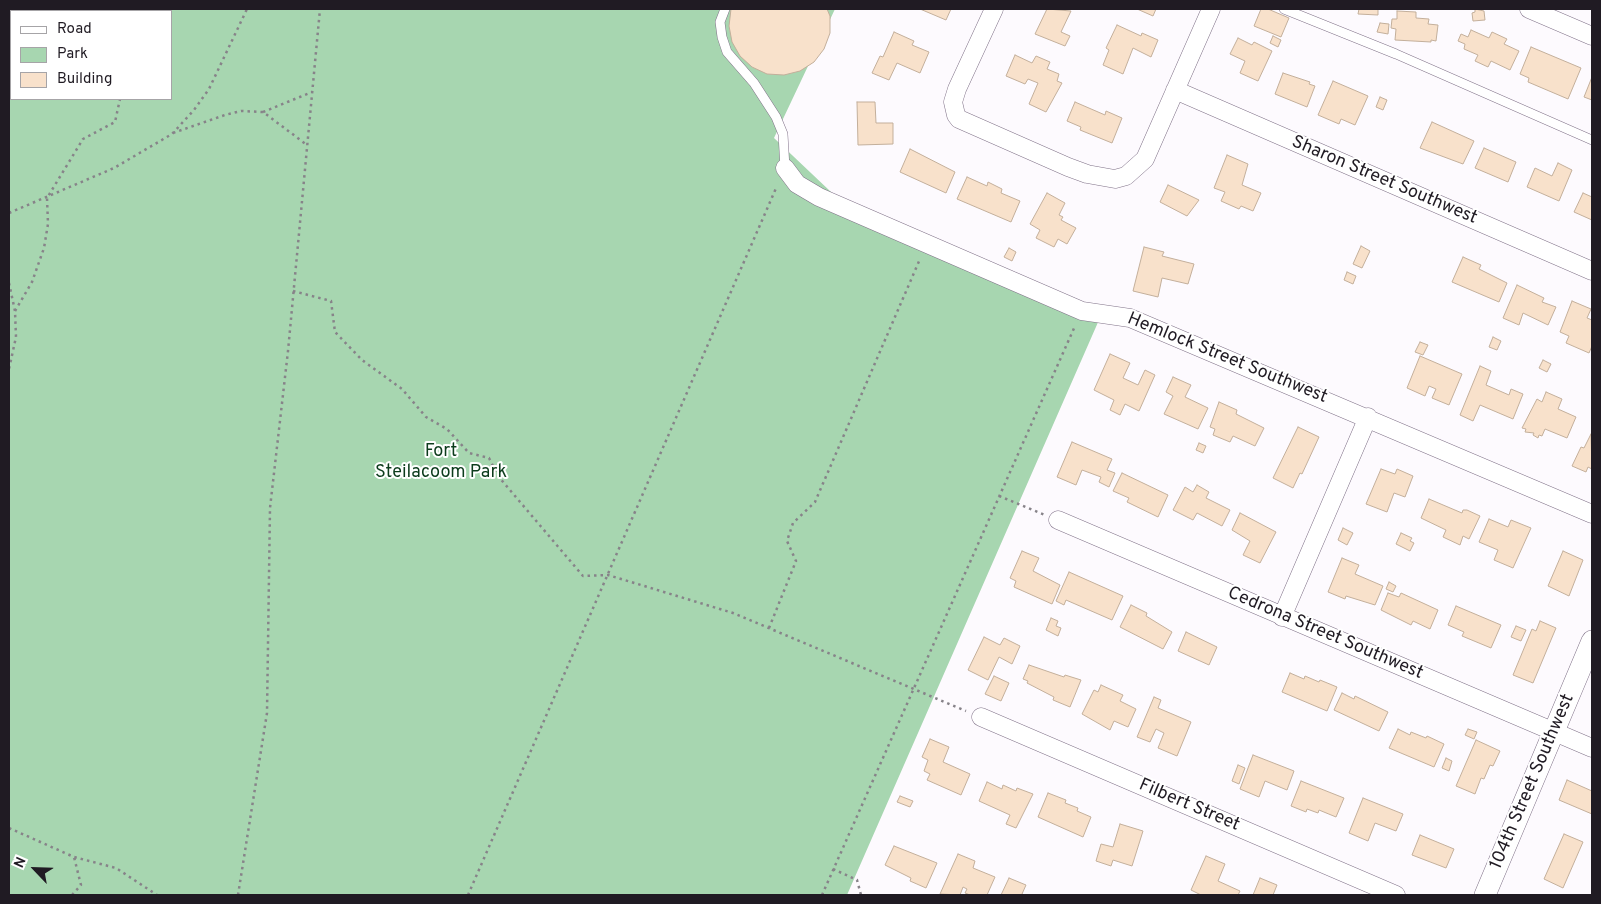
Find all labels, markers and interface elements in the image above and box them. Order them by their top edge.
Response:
legend [10,10,172,100]
text: Road [57,20,92,39]
text: Park [57,45,88,64]
text: Building [57,70,112,89]
street label: Sharon Street Southwest [1288,132,1480,230]
street label: Hemlock Street Southwest [1124,309,1330,409]
park label: Fort Steilacoom Park [375,441,507,484]
street label: Cedrona Street Southwest [1224,583,1426,685]
street label: 104th Street Southwest [1486,691,1580,873]
street label: Filbert Street [1135,775,1243,837]
north arrow [10,844,60,894]
text: N [11,855,31,871]

